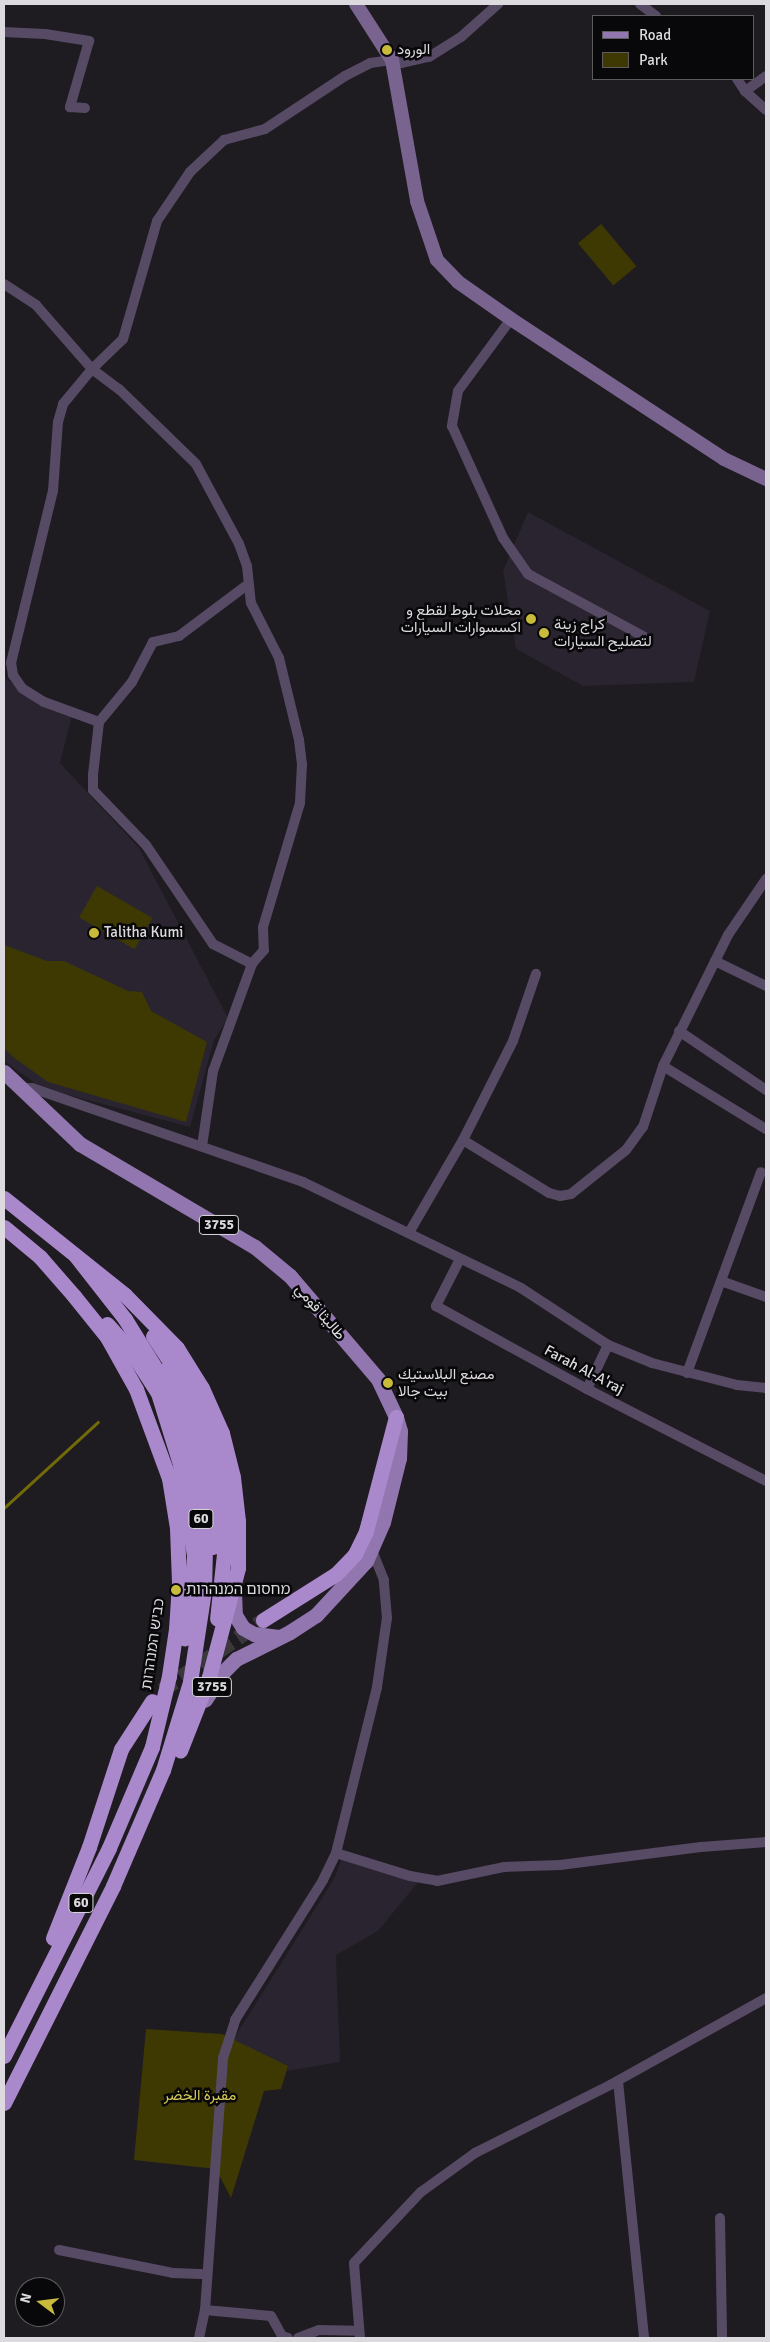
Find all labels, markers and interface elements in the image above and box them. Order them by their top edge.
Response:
legend [592,15,755,80]
text: Road [639,26,671,44]
place label: الورود [397,41,430,59]
marker: الورود [381,44,393,56]
text: Park [639,51,668,69]
place label: محلات بلوط لقطع و اكسسوارات السيارات [401,601,521,636]
marker: محلات بلوط لقطع و اكسسوارات السيارات [525,613,537,625]
place label: كراج زينة لتصليح السيارات [554,615,652,650]
marker: كراج زينة لتصليح السيارات [538,627,550,639]
place label: Talitha Kumi [104,924,183,942]
marker: Talitha Kumi [88,927,100,939]
road number: 3755 [198,1214,240,1236]
street label: طاليثا قومي [291,1280,349,1344]
street label: Farah Al-A'raj [541,1342,627,1398]
place label: مصنع البلاستيك بيت جالا [398,1365,495,1400]
marker: مصنع البلاستيك بيت جالا [382,1377,394,1389]
road number: 60 [187,1508,215,1530]
place label: מחסום המנהרות [186,1581,290,1599]
marker: מחסום המנהרות [170,1584,182,1596]
street label: כביש המנהרות [138,1597,168,1691]
road number: 3755 [191,1675,233,1698]
road number: 60 [67,1892,95,1915]
park label: مقبرة الخضر [164,2087,236,2105]
north arrow [15,2277,65,2327]
text: N [17,2291,35,2305]

